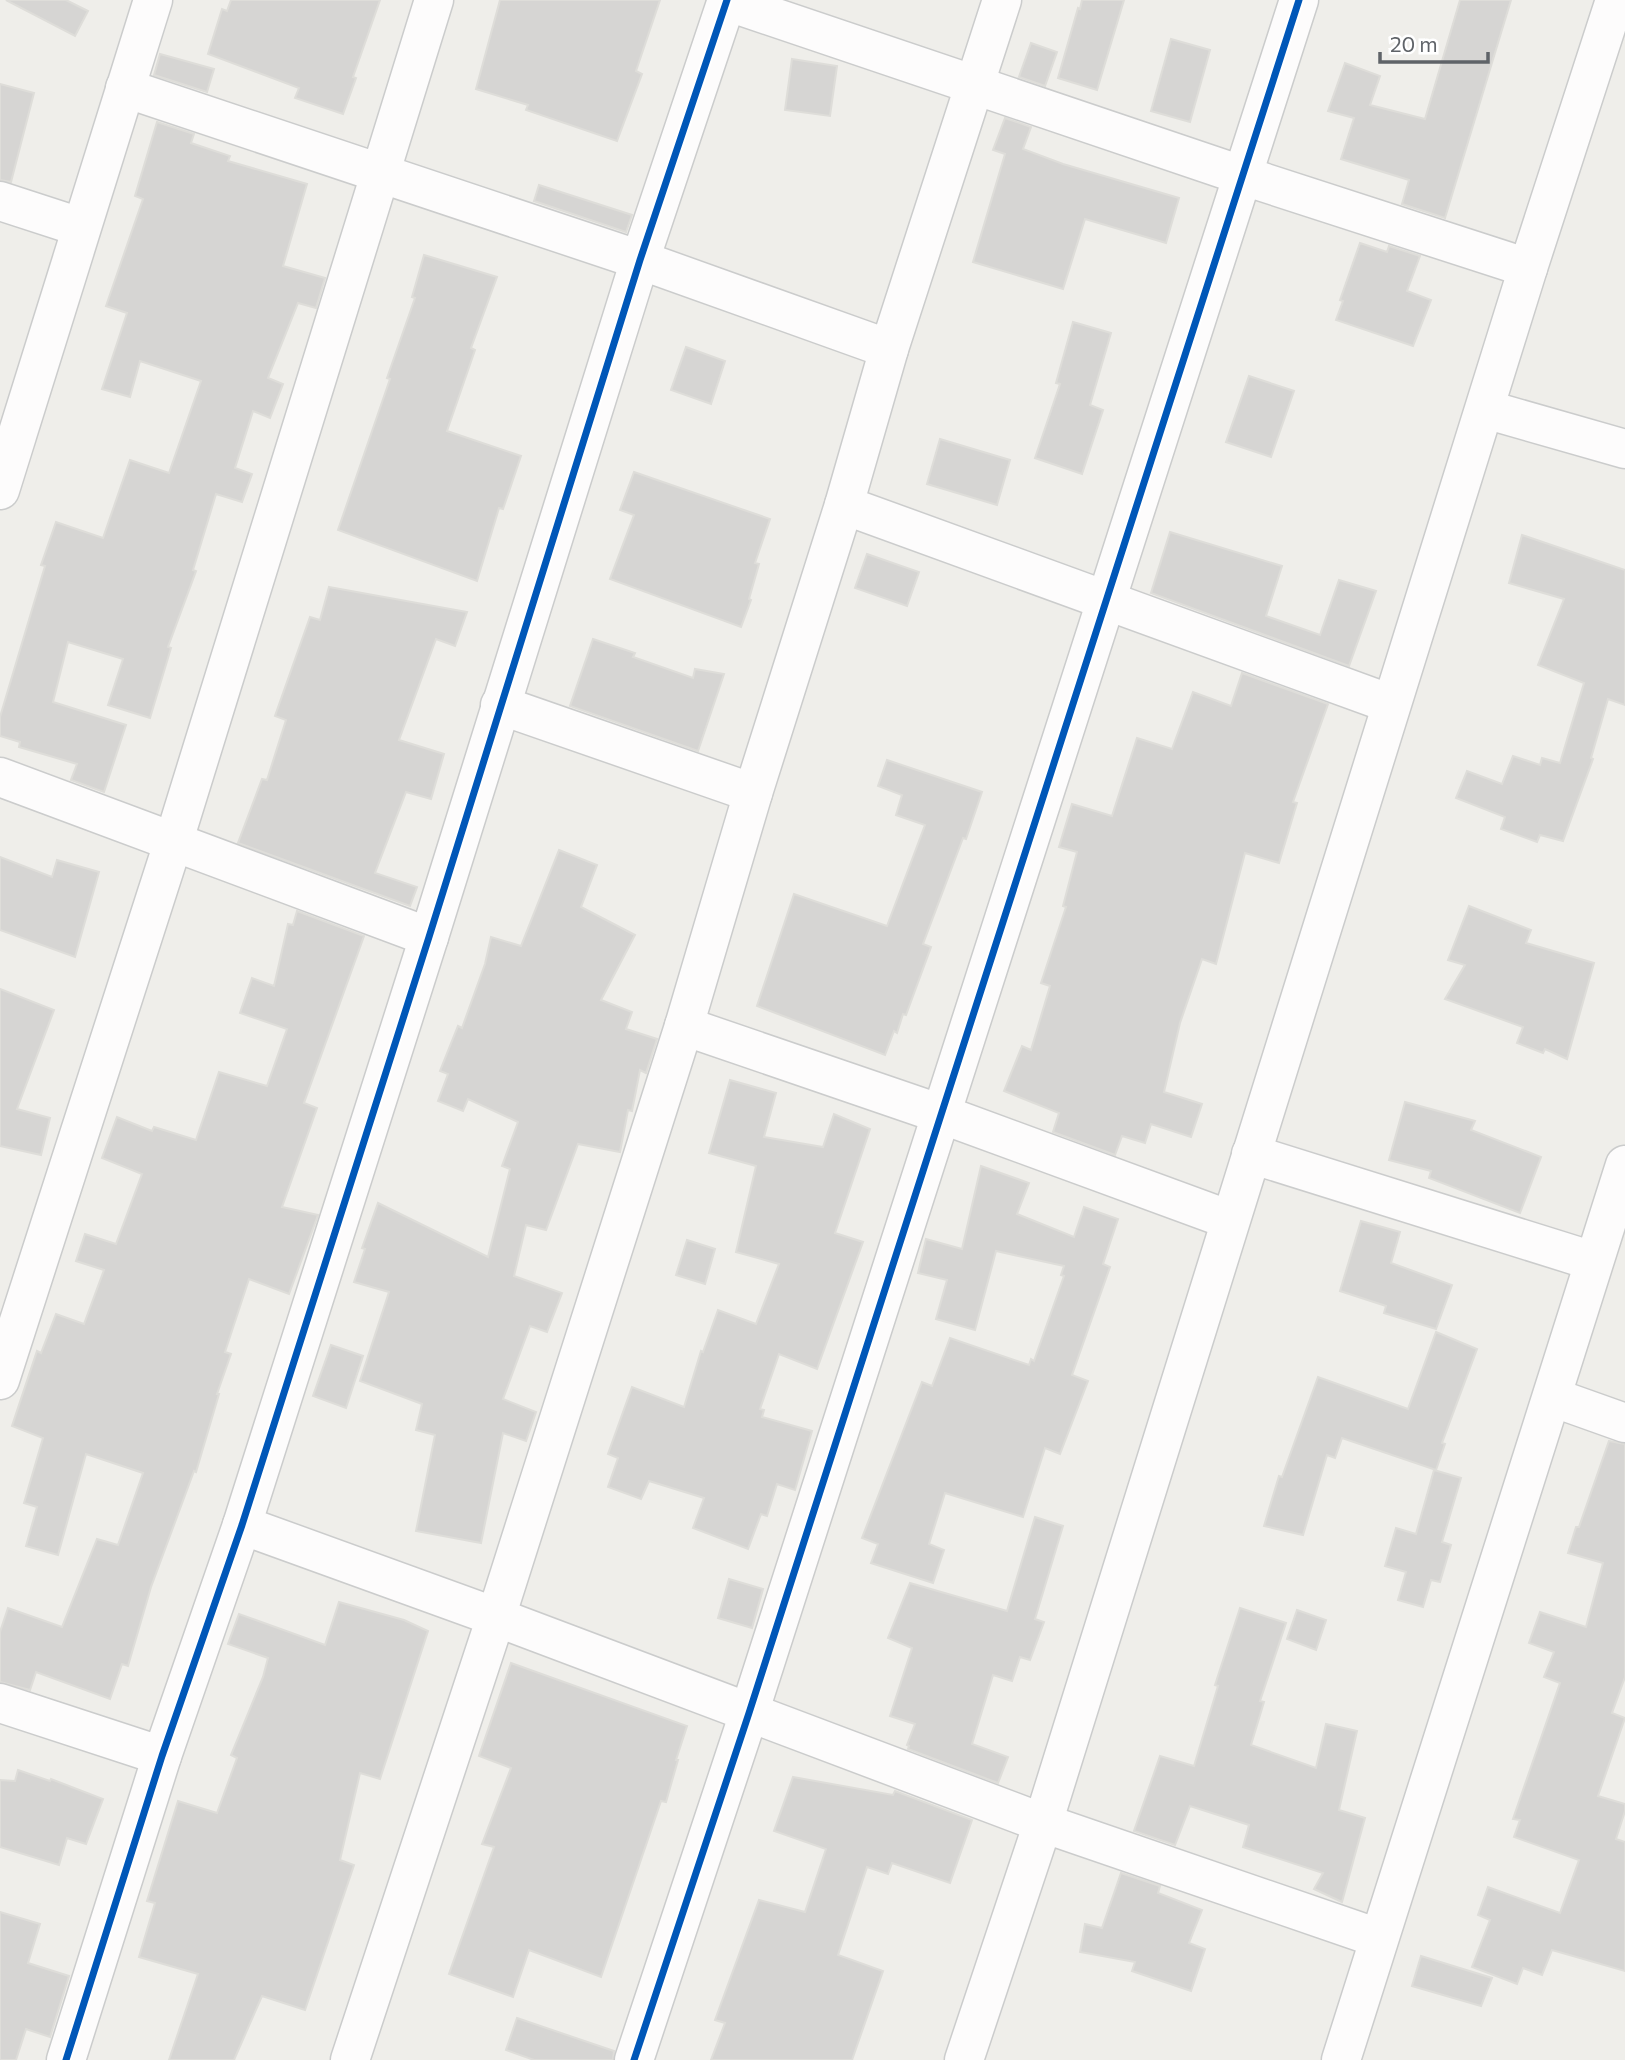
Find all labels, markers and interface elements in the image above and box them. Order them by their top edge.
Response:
scale bar [1380,21,1488,65]
text: 20 m [1390,31,1438,56]

